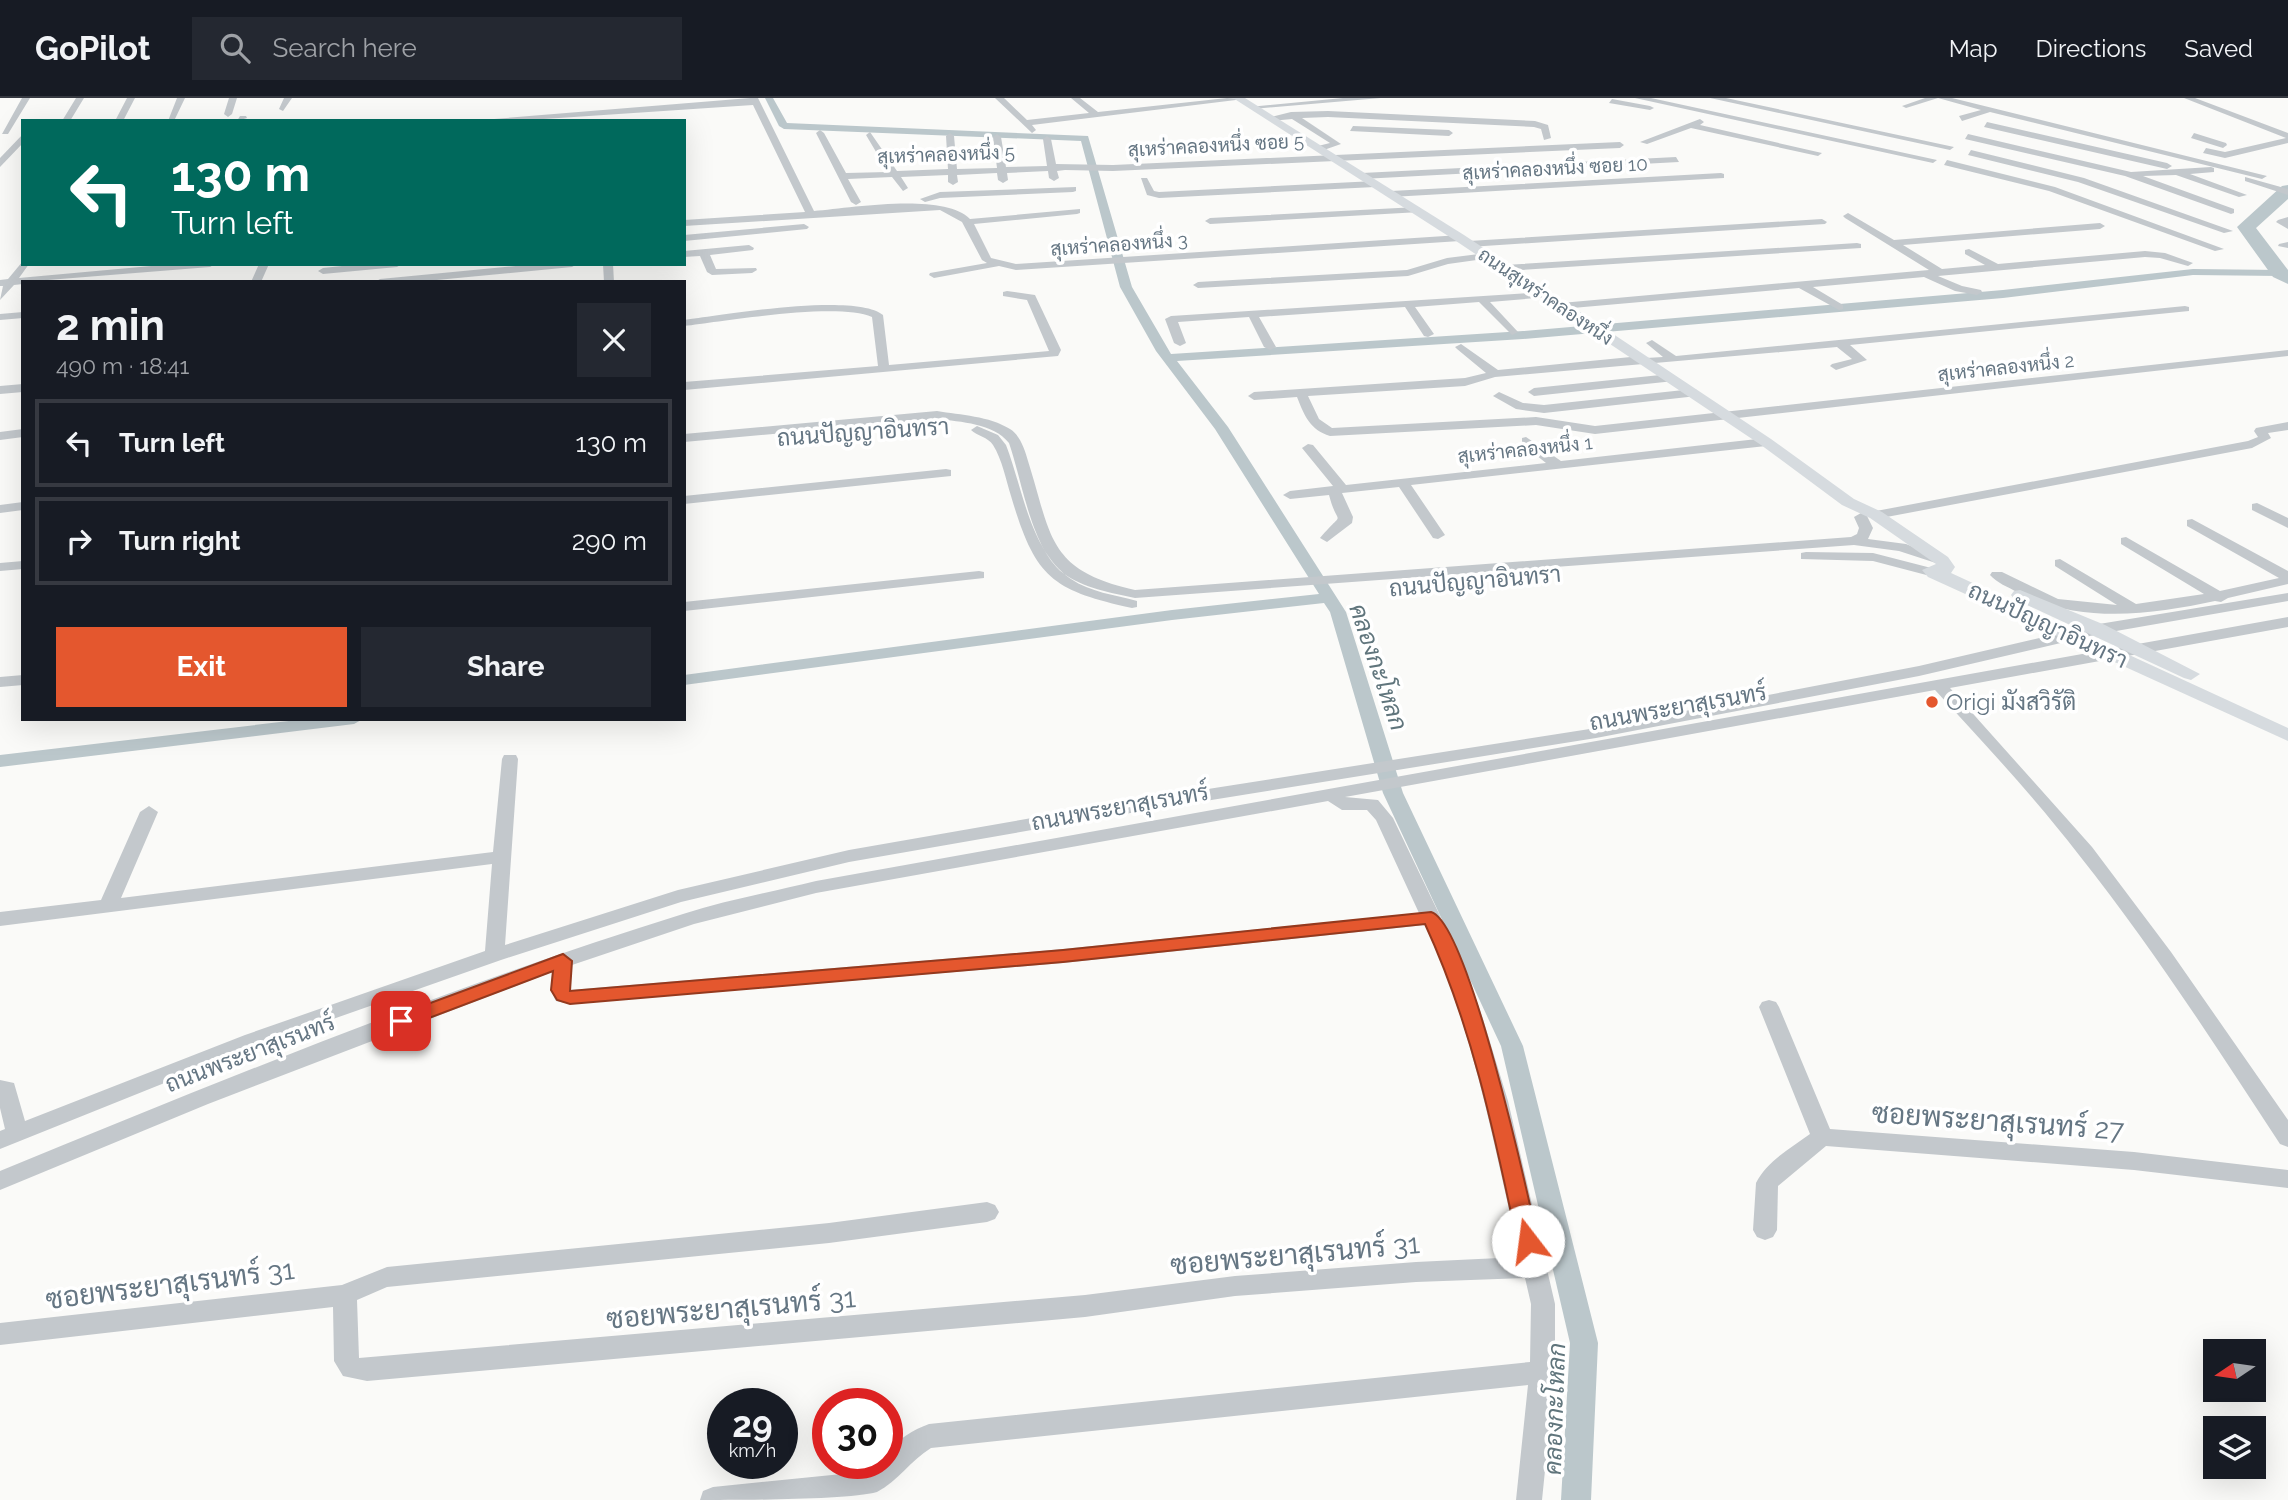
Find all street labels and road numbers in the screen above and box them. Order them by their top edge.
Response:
street label: สุเหร่าคลองหนึ่ง ซอย 5 [1127,124,1305,163]
street label: สุเหร่าคลองหนึ่ง 5 [877,135,1015,169]
street label: สุเหร่าคลองหนึ่ง ซอย 10 [1461,146,1648,186]
street label: สุเหร่าคลองหนึ่ง 3 [1049,222,1188,262]
street label: ถนนสุเหร่าคลองหนึ่ง [1473,238,1621,351]
street label: สุเหร่าคลองหนึ่ง 2 [1936,343,2076,387]
street label: ถนนปัญญาอินทรา [776,412,950,452]
street label: สุเหร่าคลองหนึ่ง 1 [1456,425,1594,469]
street label: ถนนปัญญาอินทรา [1388,560,1562,602]
street label: ถนนปัญญาอินทรา [1964,576,2132,674]
street label: ถนนพระยาสุเรนทร์ [1587,676,1769,738]
street label: ถนนพระยาสุเรนทร์ [1029,776,1211,838]
street label: ถนนพระยาสุเรนทร์ [160,1006,340,1100]
street label: ซอยพระยาสุเรนทร์ 27 [1870,1093,2125,1150]
street label: ซอยพระยาสุเรนทร์ 31 [1169,1224,1421,1285]
street label: ซอยพระยาสุเรนทร์ 31 [43,1250,297,1319]
street label: ซอยพระยาสุเรนทร์ 31 [605,1278,857,1339]

